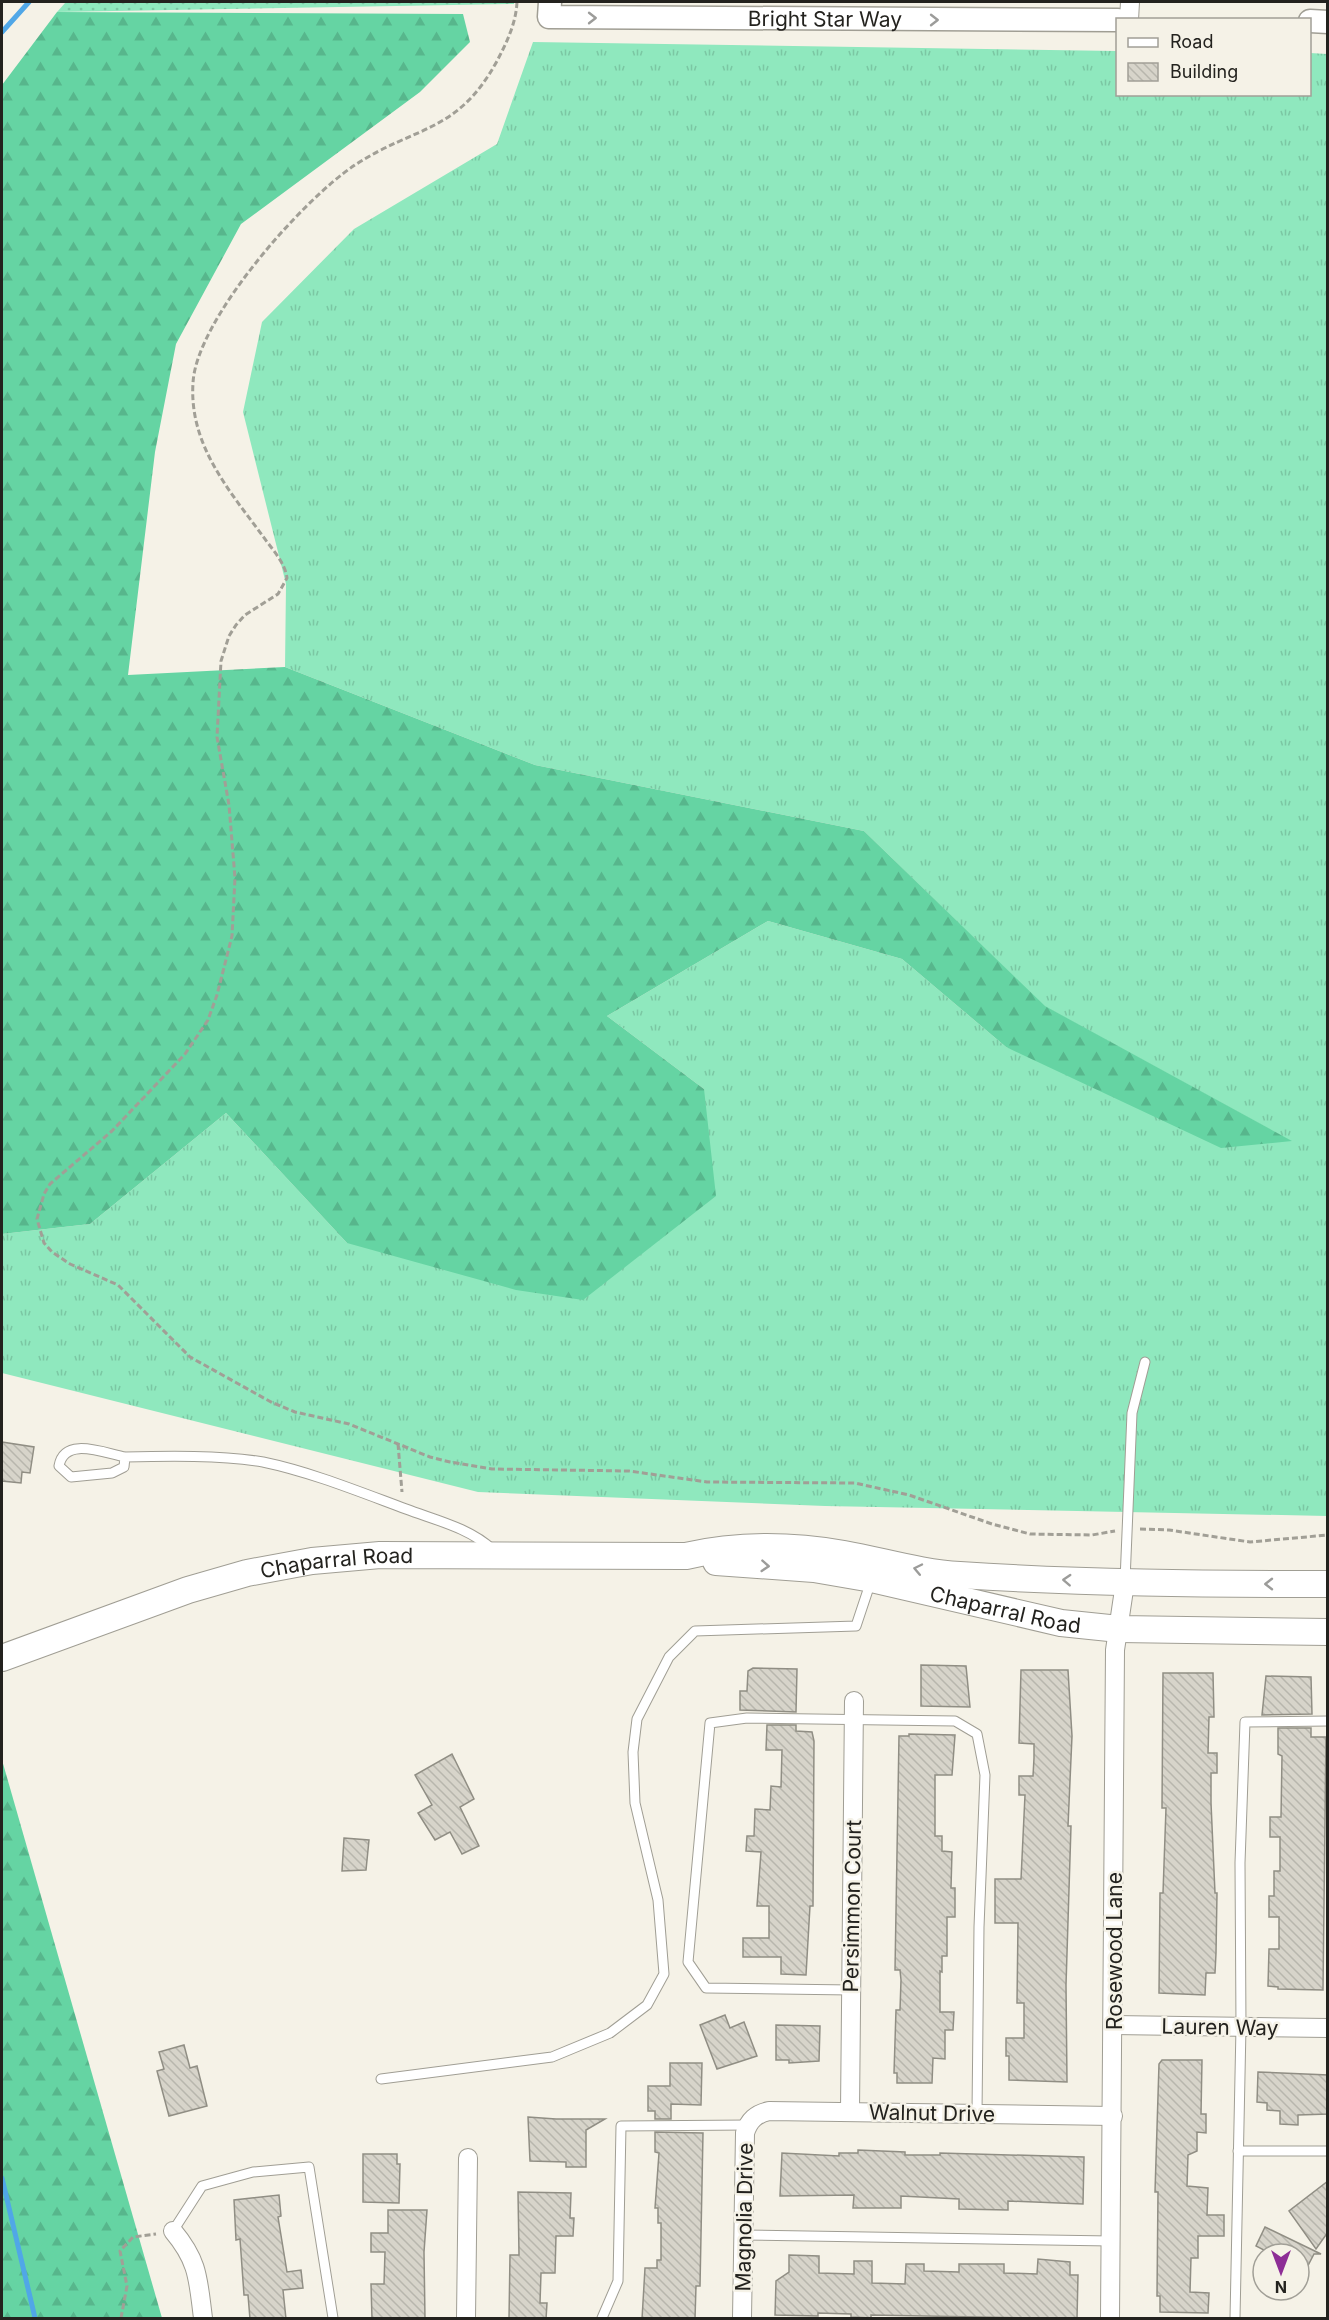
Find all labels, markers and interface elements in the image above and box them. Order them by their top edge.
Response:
street label: Bright Star Way [748,6,902,31]
one-way arrow [588,12,597,24]
one-way arrow [929,14,938,26]
legend [1116,18,1311,96]
text: Road [1170,31,1213,52]
text: Building [1170,61,1238,82]
street label: Chaparral Road [258,1542,413,1583]
one-way arrow [760,1559,769,1572]
one-way arrow [913,1564,923,1577]
one-way arrow [1062,1574,1071,1587]
one-way arrow [1265,1578,1274,1590]
street label: Chaparral Road [927,1580,1082,1637]
street label: Persimmon Court [838,1819,866,1993]
street label: Rosewood Lane [1102,1872,1127,2030]
street label: Lauren Way [1161,2013,1279,2041]
street label: Walnut Drive [869,2099,995,2127]
street label: Magnolia Drive [730,2142,758,2292]
north arrow [1251,2242,1311,2302]
text: N [1275,2277,1287,2297]

